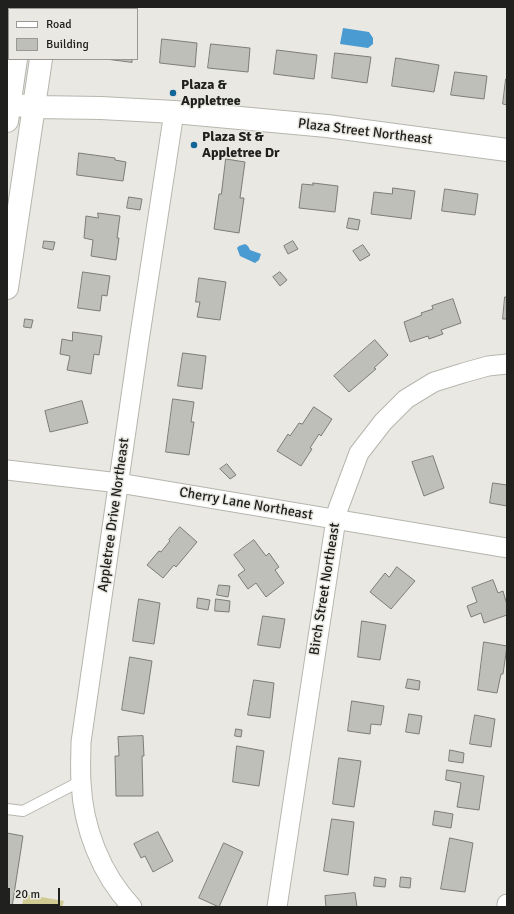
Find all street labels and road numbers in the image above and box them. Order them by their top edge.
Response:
street label: Plaza Street Northeast [297,115,433,149]
street label: Appletree Drive Northeast [95,437,133,593]
street label: Cherry Lane Northeast [178,484,314,524]
street label: Birch Street Northeast [306,522,344,656]

